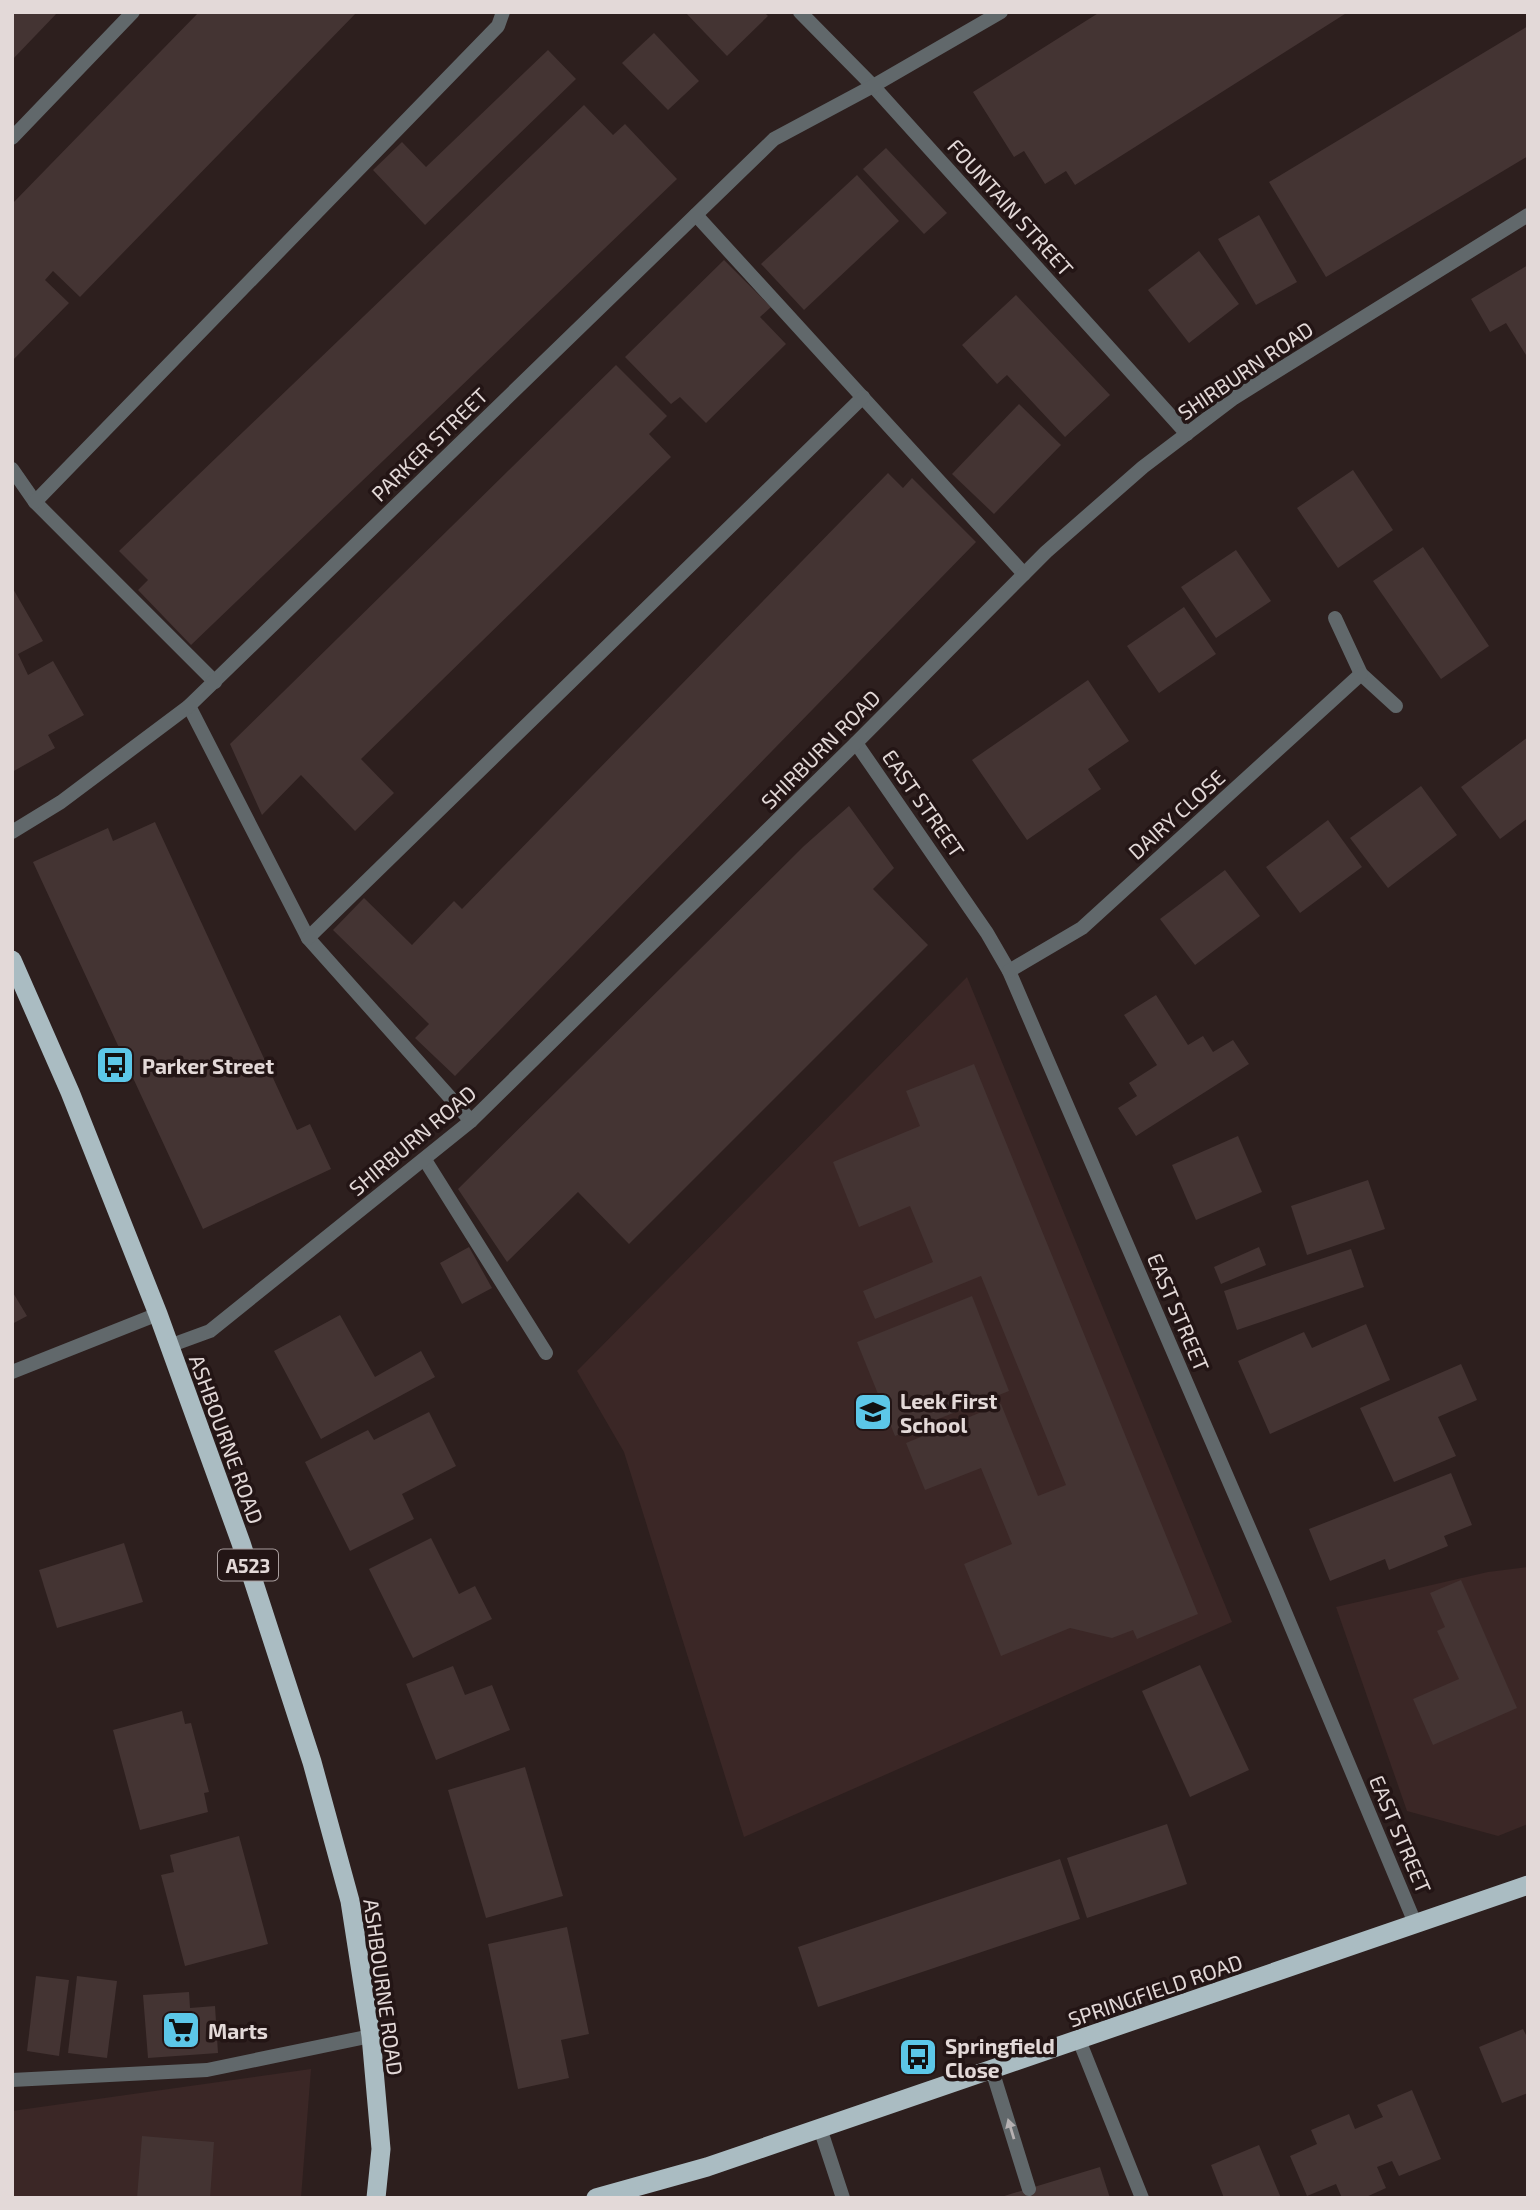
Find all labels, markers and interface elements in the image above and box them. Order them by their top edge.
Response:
street label: FOUNTAIN STREET [943,133,1079,281]
street label: SHIRBURN ROAD [1173,316,1317,424]
street label: PARKER STREET [366,382,492,506]
street label: SHIRBURN ROAD [755,684,885,814]
street label: EAST STREET [878,744,970,862]
street label: DAIRY CLOSE [1123,764,1229,864]
bus stop icon: Parker Street [94,1044,136,1086]
place label: Parker Street [142,1053,274,1078]
street label: SHIRBURN ROAD [344,1080,480,1200]
street label: EAST STREET [1143,1249,1215,1375]
street label: ASHBOURNE ROAD [185,1351,269,1527]
place label: Leek First School [900,1388,998,1437]
school or university icon: Leek First School [852,1391,894,1433]
road number: A523 [218,1550,278,1581]
street label: EAST STREET [1365,1771,1437,1897]
street label: ASHBOURNE ROAD [359,1897,409,2077]
street label: SPRINGFIELD ROAD [1065,1948,1245,2032]
supermarket icon: Marts [160,2009,202,2051]
place label: Marts [208,2018,268,2043]
place label: Springfield Close [945,2033,1055,2082]
bus stop icon: Springfield Close [897,2036,939,2078]
one-way arrow [1005,2119,1015,2140]

